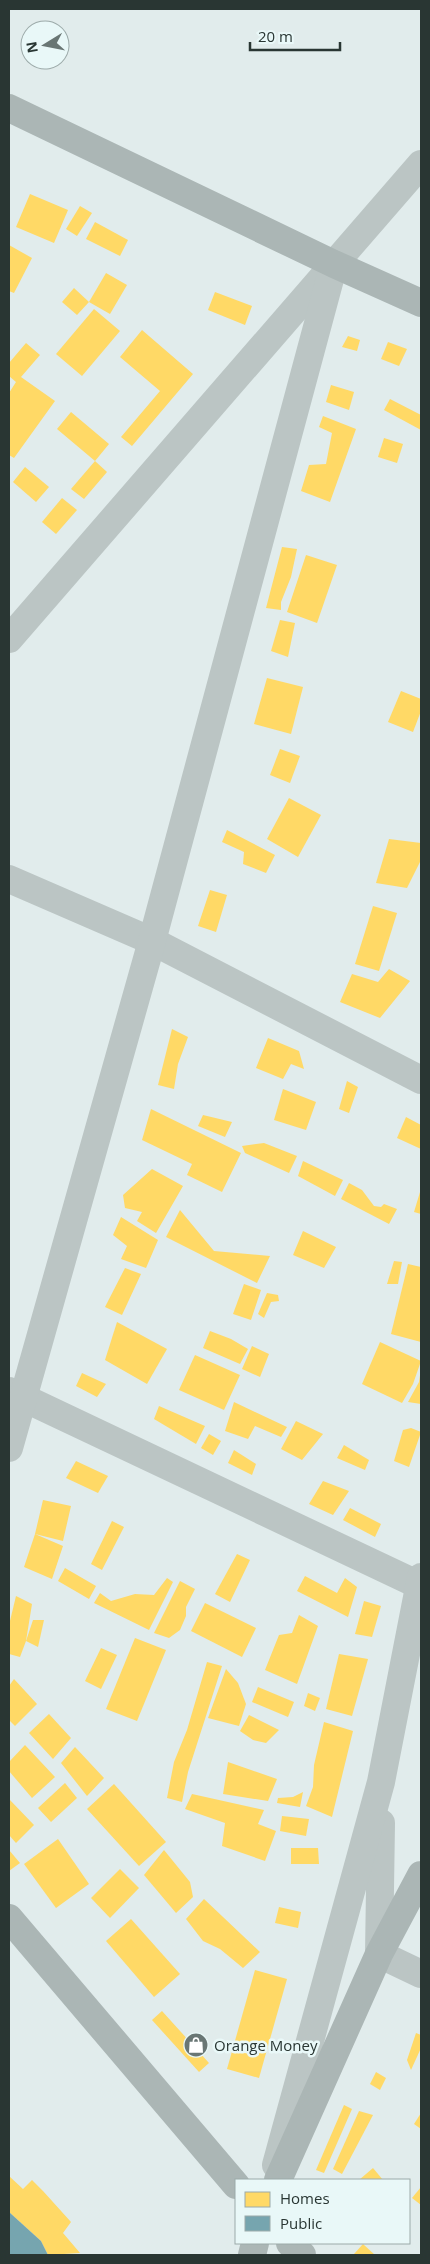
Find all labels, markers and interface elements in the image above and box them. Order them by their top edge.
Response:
north arrow [20,20,70,70]
scale bar [250,20,340,52]
text: 20 m [258,26,293,46]
text: N [21,40,42,55]
shop icon: Orange Money [183,2032,209,2058]
place label: Orange Money [214,2035,318,2055]
legend [235,2179,410,2244]
text: Homes [280,2188,330,2208]
text: Public [280,2213,322,2233]

